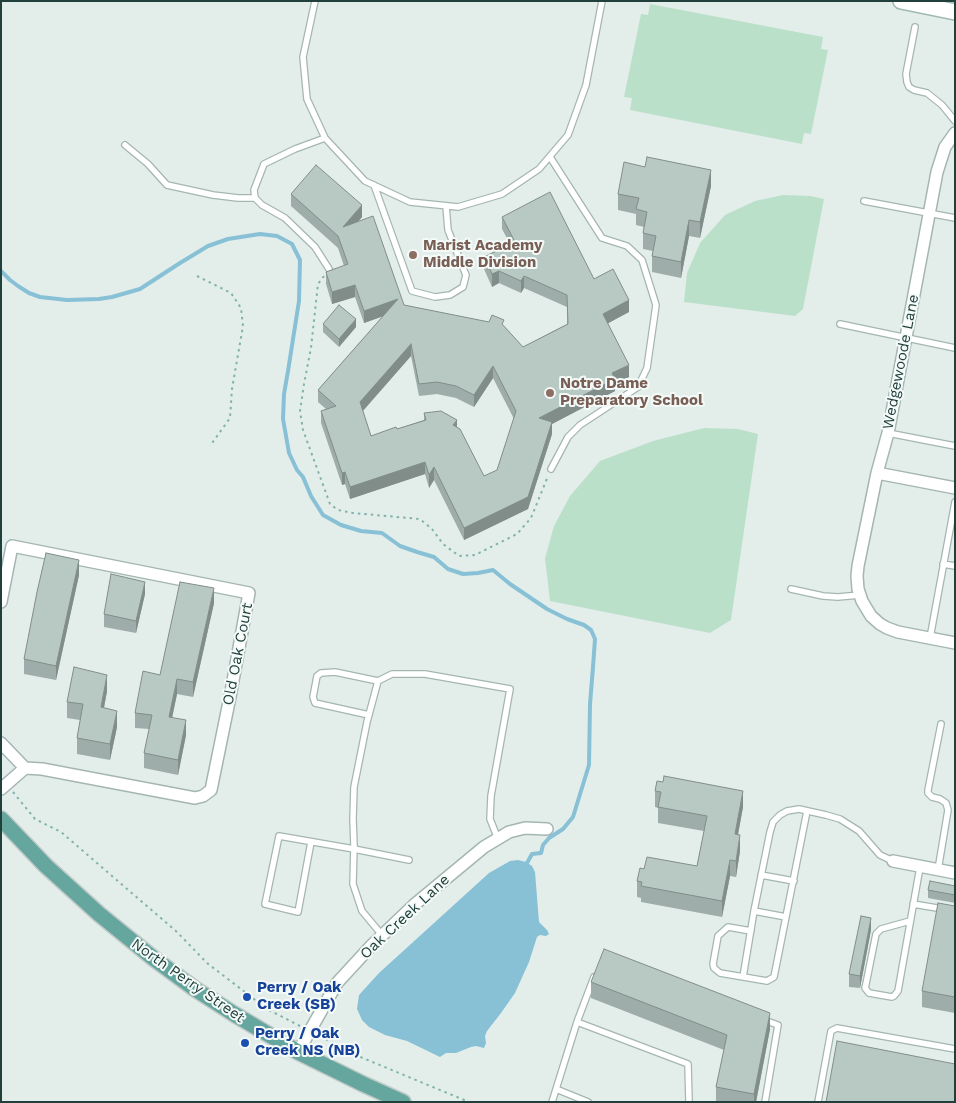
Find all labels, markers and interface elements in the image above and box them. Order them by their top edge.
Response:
place label: Marist Academy Middle Division [423,237,542,272]
marker: Marist Academy Middle Division [407,249,419,261]
street label: Wedgewoode Lane [879,293,923,431]
place label: Notre Dame Preparatory School [560,375,703,410]
marker: Notre Dame Preparatory School [544,387,556,399]
street label: Old Oak Court [219,601,257,707]
street label: Oak Creek Lane [357,871,453,963]
street label: North Perry Street [128,935,248,1027]
place label: Perry / Oak Creek (SB) [257,979,341,1014]
marker: Perry / Oak Creek (SB) [241,991,253,1003]
place label: Perry / Oak Creek NS (NB) [255,1025,360,1060]
marker: Perry / Oak Creek NS (NB) [239,1037,251,1049]

